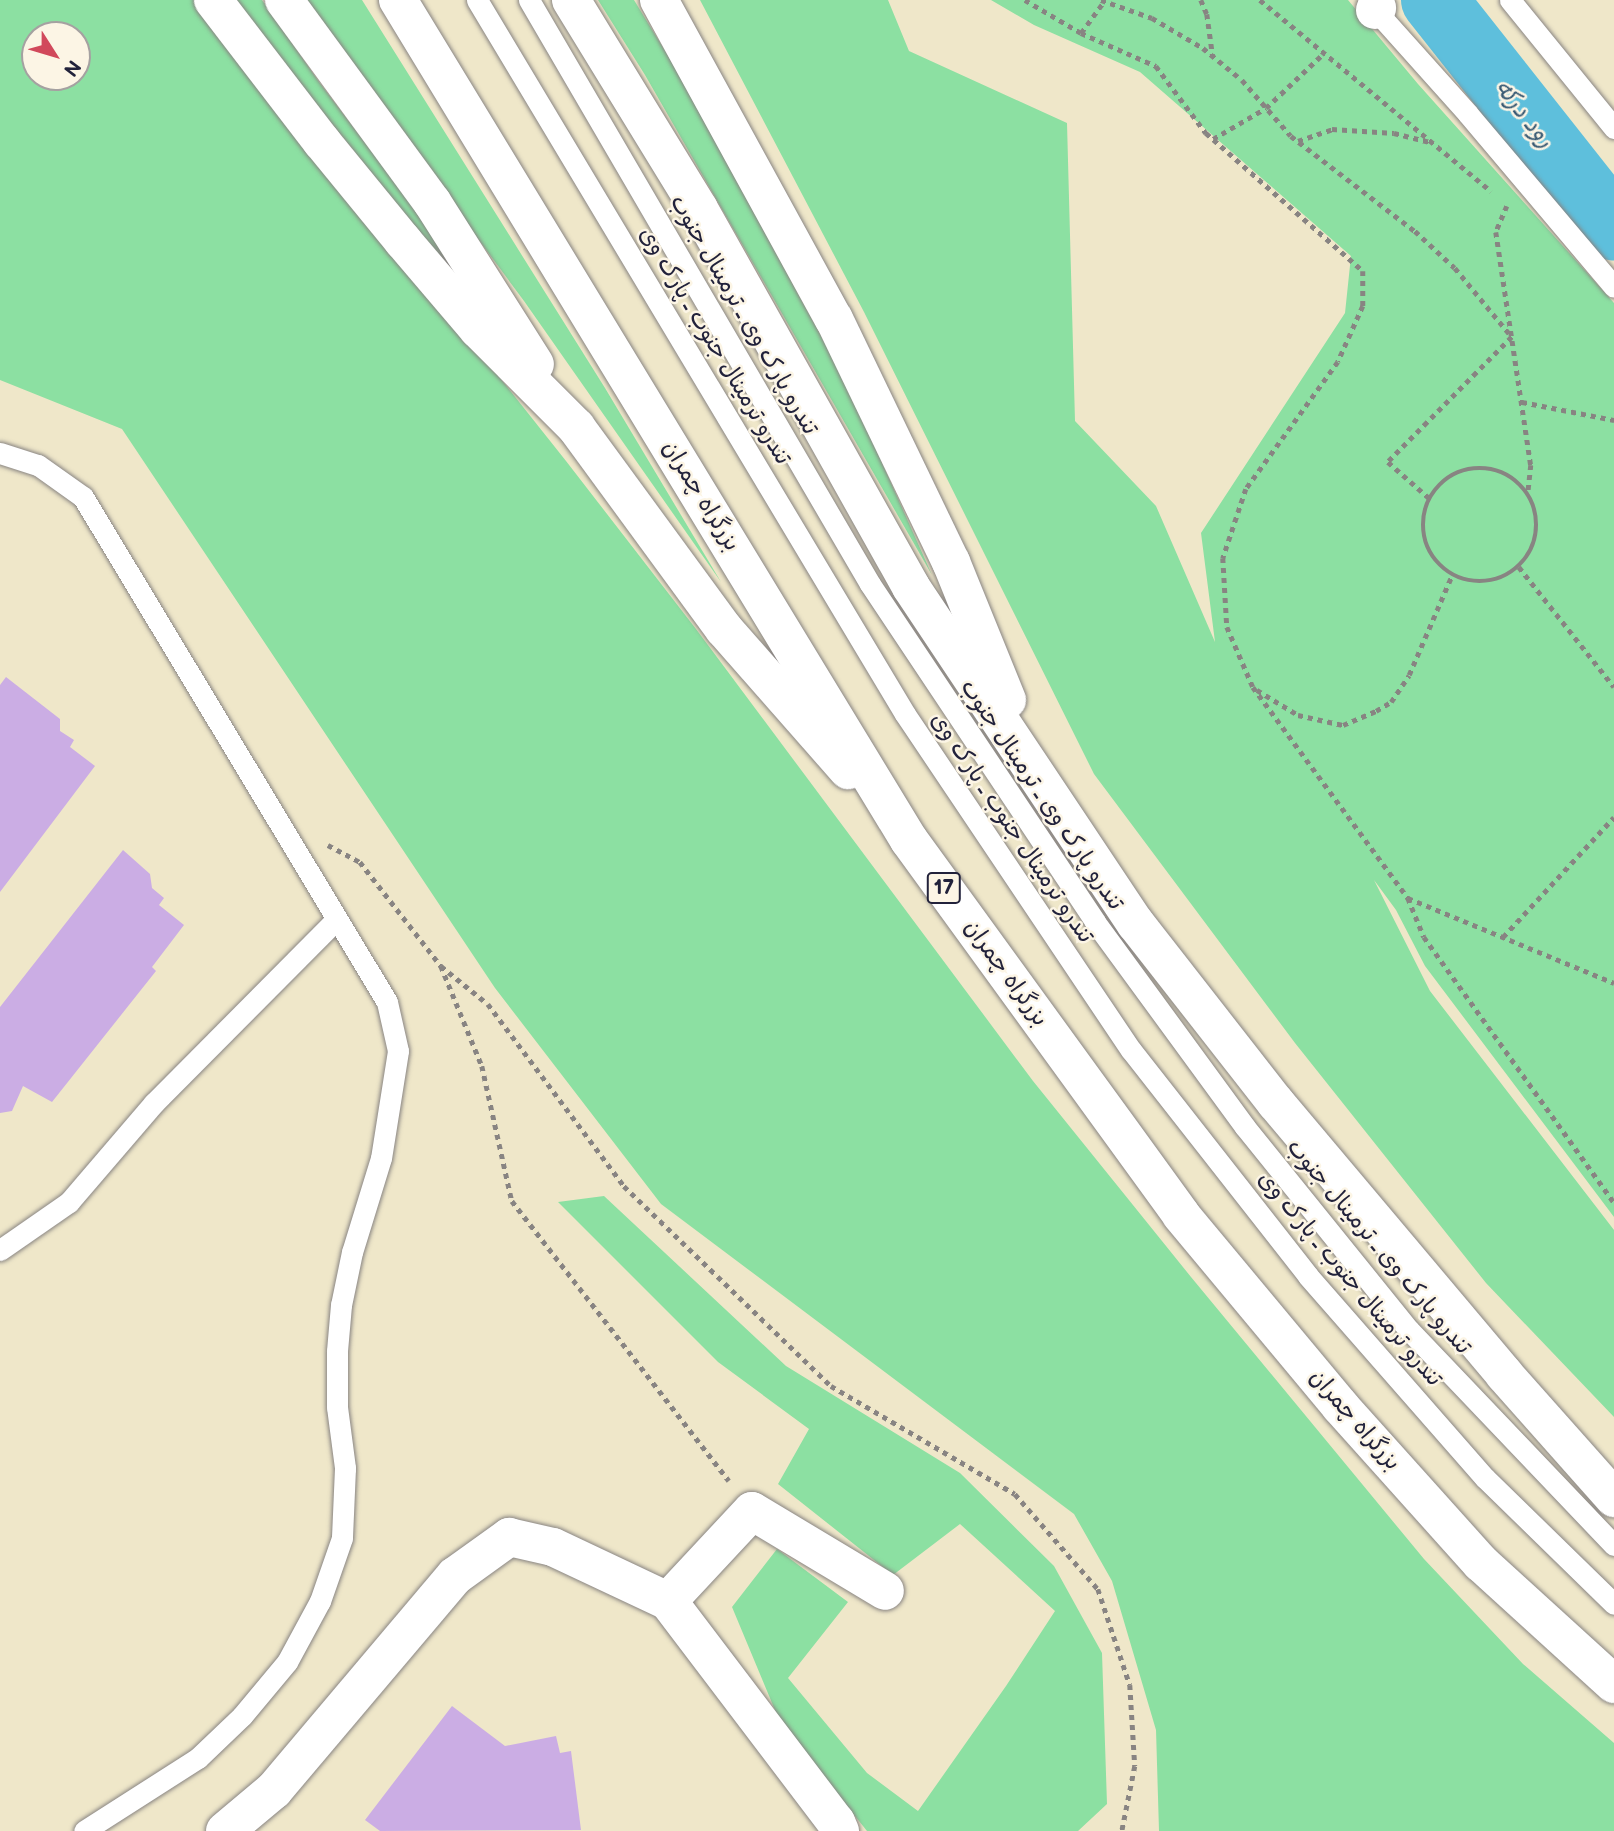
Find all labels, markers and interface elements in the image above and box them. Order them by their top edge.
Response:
north arrow [21,21,91,91]
text: N [58,55,85,80]
water label: رود درکه [1489,74,1559,154]
street label: تندرو پارک وی ـ ترمینال جنوب [664,190,824,440]
street label: تندرو ترمینال جنوب ـ پارک وی [633,222,797,470]
street label: بزرگراه چمران [656,436,746,556]
street label: تندرو پارک وی ـ ترمینال جنوب [954,674,1130,916]
street label: تندرو ترمینال جنوب ـ پارک وی [924,707,1100,949]
road number: 17 [926,870,962,906]
street label: بزرگراه چمران [958,914,1054,1032]
street label: تندرو پارک وی ـ ترمینال جنوب [1281,1134,1477,1360]
street label: تندرو ترمینال جنوب ـ پارک وی [1252,1166,1448,1392]
street label: بزرگراه چمران [1304,1364,1406,1476]

